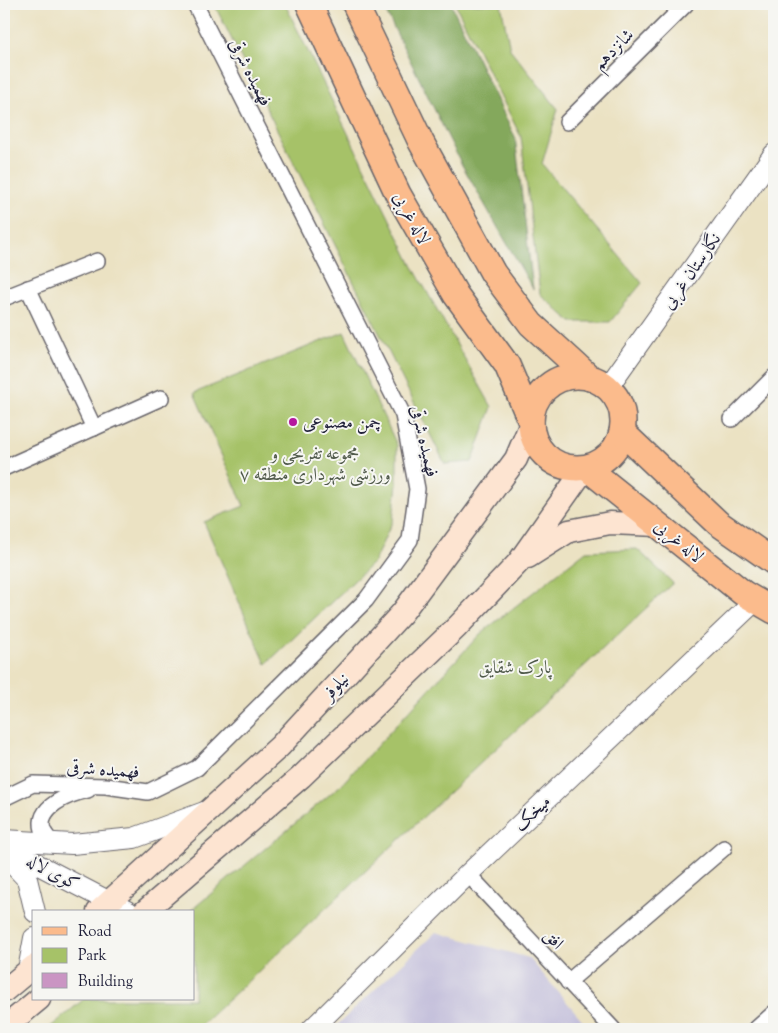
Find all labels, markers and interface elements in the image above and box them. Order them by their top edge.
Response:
street label: شانزدهم [588,24,643,79]
street label: فهمیده شرقی [221,34,277,111]
street label: لاله غربی [385,188,435,250]
street label: نگارستان غربی [656,228,729,316]
street label: فهمیده شرقی [402,403,444,480]
place label: چمن مصنوعی [303,411,381,437]
marker: چمن مصنوعی [287,416,299,428]
park label: مجموعه تفریحی و ورزشی شهرداری منطقه ۷ [239,442,391,489]
street label: لاله غربی [647,514,708,571]
park label: پارک شقایق [478,656,553,682]
street label: نیلوفر [315,668,356,709]
street label: فهمیده شرقی [66,755,140,787]
street label: میخک [509,790,558,839]
street label: کوی لاله [21,849,83,898]
legend [32,910,195,1000]
text: Road [78,922,112,943]
street label: افق [536,924,569,957]
text: Park [78,946,107,967]
text: Building [78,972,133,993]

